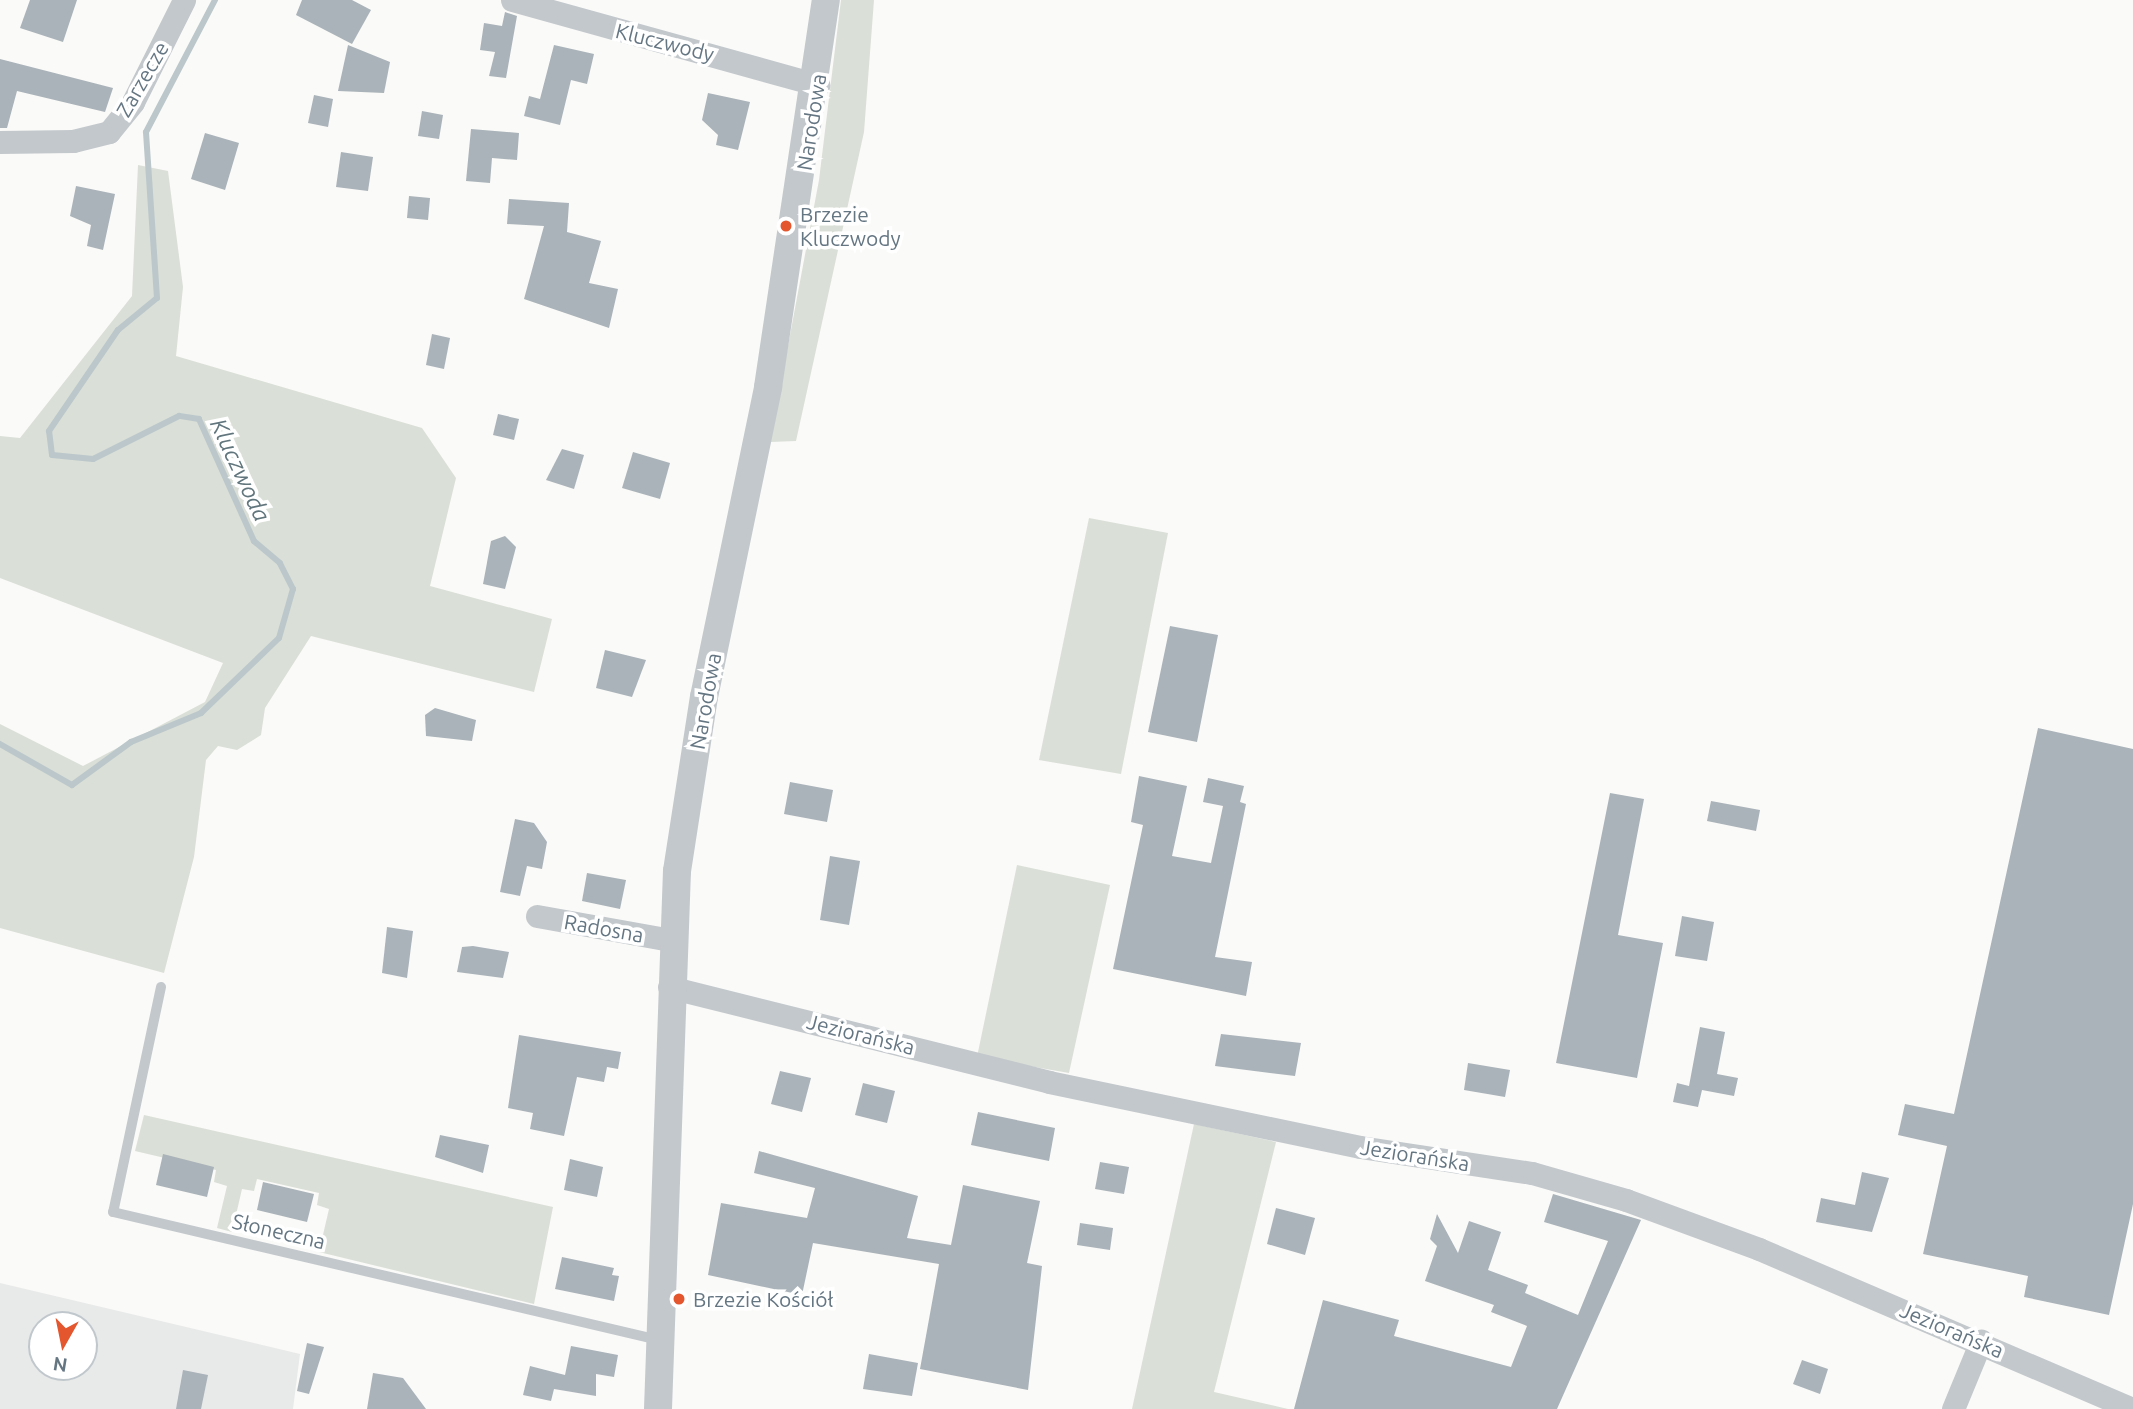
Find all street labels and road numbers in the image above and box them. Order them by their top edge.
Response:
street label: Kluczwody [613,18,717,66]
street label: Zarzecze [110,37,174,121]
street label: Narodowa [791,72,831,172]
street label: Narodowa [684,651,726,751]
street label: Radosna [562,909,646,947]
street label: Jeziorańska [804,1008,918,1060]
street label: Jeziorańska [1359,1134,1471,1176]
street label: Słoneczna [230,1208,328,1254]
street label: Jeziorańska [1896,1297,2008,1363]

